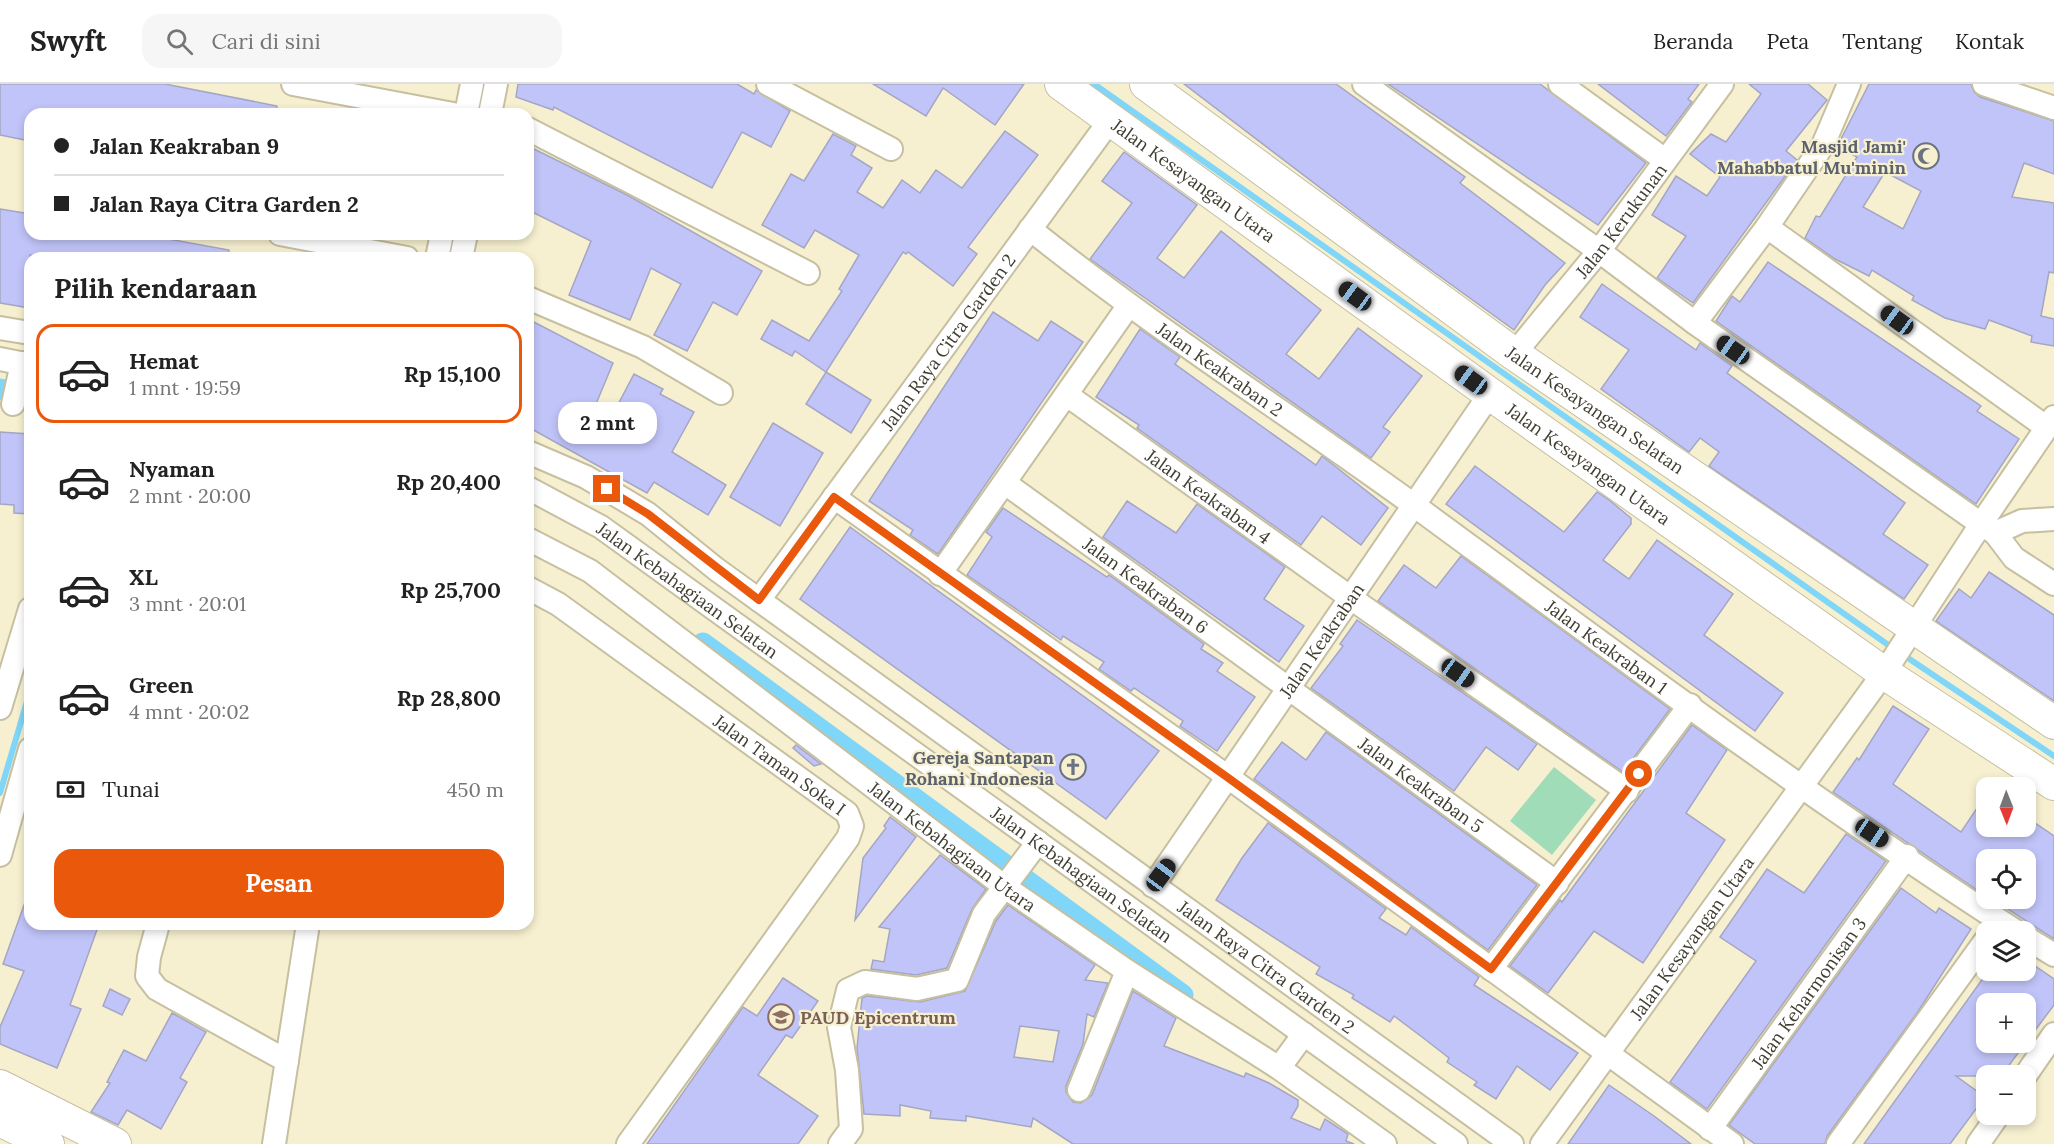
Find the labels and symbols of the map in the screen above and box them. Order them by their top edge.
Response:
street label: Jalan Kesayangan Utara [1107,113,1280,247]
place label: Masjid Jami' Mahabbatul Mu'minin [1717,135,1907,179]
mosque icon: Masjid Jami' Mahabbatul Mu'minin [1911,141,1941,171]
street label: Jalan Kerukunan [1570,159,1671,283]
street label: Jalan Raya Citra Garden 2 [875,249,1020,435]
car [1335,278,1375,314]
car [1877,302,1917,338]
street label: Jalan Keakraban 2 [1152,316,1287,421]
car [1713,332,1753,368]
street label: Jalan Kesayangan Selatan [1501,340,1689,479]
car [1451,362,1491,398]
street label: Jalan Kesayangan Utara [1501,397,1675,530]
callout: 2 mnt [558,402,656,444]
street label: Jalan Keakraban 4 [1141,443,1276,549]
route end [593,475,620,502]
street label: Jalan Kebahagiaan Selatan [592,516,783,663]
street label: Jalan Keakraban 6 [1078,531,1213,638]
street label: Jalan Keakraban [1273,578,1369,703]
street label: Jalan Keakraban 1 [1540,594,1672,699]
car [1438,655,1478,691]
street label: Jalan Taman Soka I [709,708,851,820]
street label: Jalan Keakraban 5 [1353,731,1488,838]
place label: Gereja Santapan Rohani Indonesia [905,746,1055,790]
church icon: Gereja Santapan Rohani Indonesia [1058,752,1088,782]
route start [1625,760,1652,787]
street label: Jalan Kebahagiaan Utara [863,775,1041,917]
north arrow [1976,777,2036,837]
street label: Jalan Kebahagiaan Selatan [986,800,1177,947]
car [1852,815,1892,851]
street label: Jalan Kesayangan Utara [1624,851,1759,1025]
car [1143,855,1179,895]
street label: Jalan Raya Citra Garden 2 [1173,895,1360,1038]
street label: Jalan Keharmonisan 3 [1745,913,1871,1074]
school or university icon: PAUD Epicentrum [766,1002,796,1032]
place label: PAUD Epicentrum [800,1006,956,1029]

